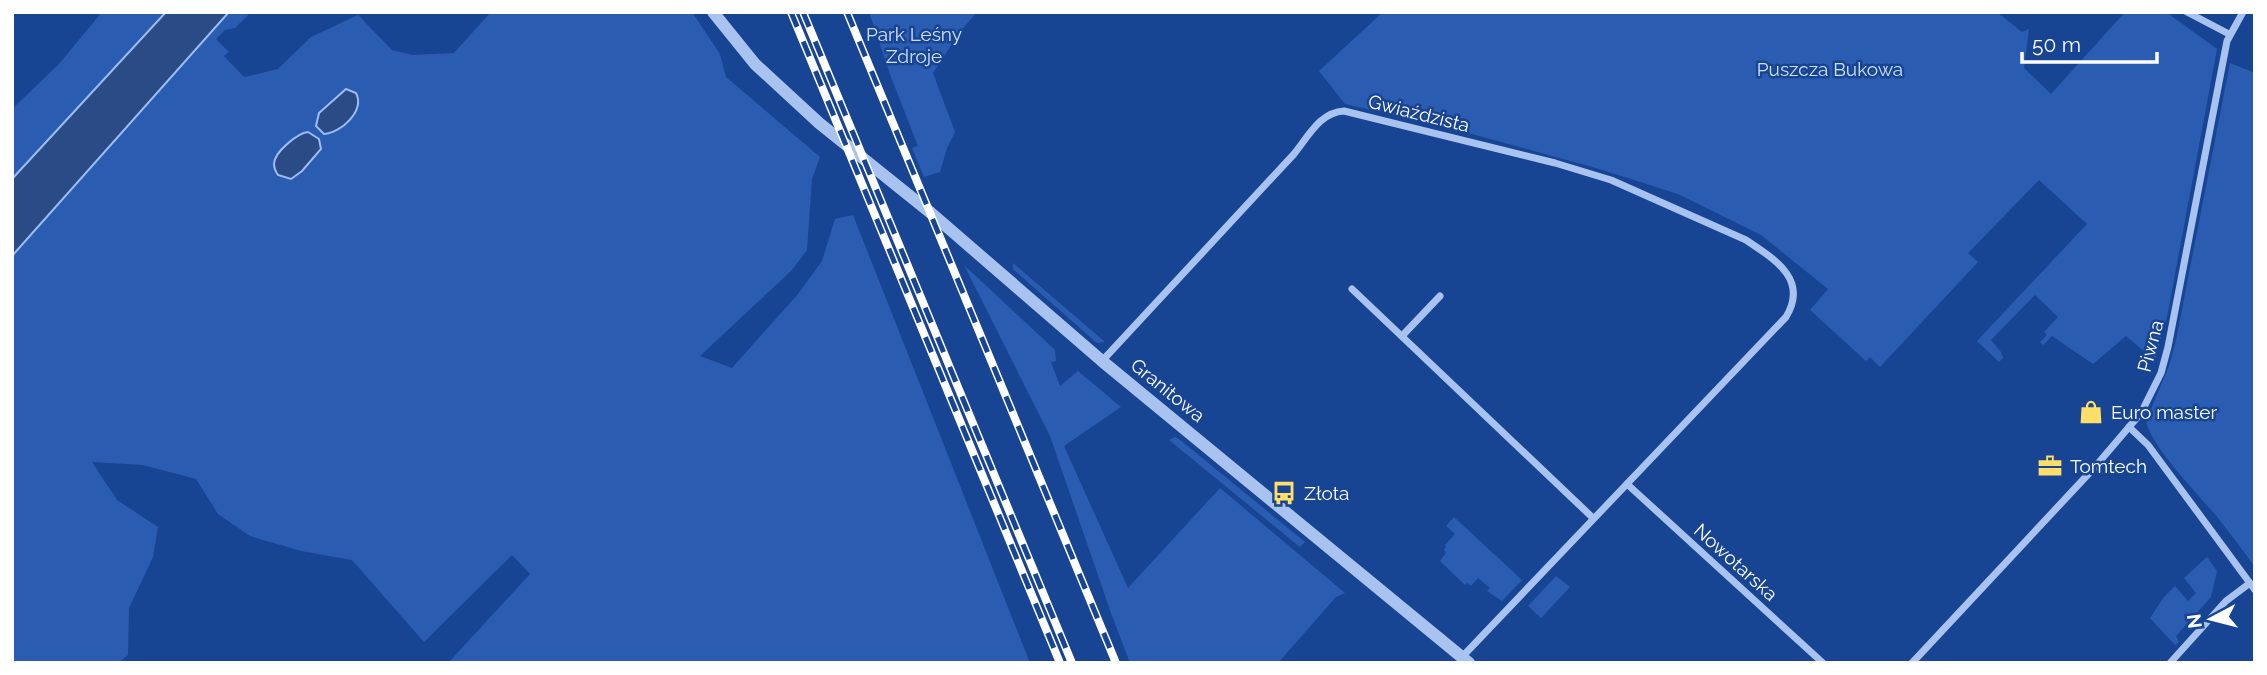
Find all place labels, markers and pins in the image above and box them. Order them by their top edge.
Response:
shop icon: Euro master [2077,398,2105,426]
place label: Euro master [2111,401,2217,423]
office icon: Tomtech [2036,452,2064,480]
place label: Tomtech [2070,455,2147,477]
bus stop icon: Złota [1270,479,1298,507]
place label: Złota [1304,482,1349,504]

